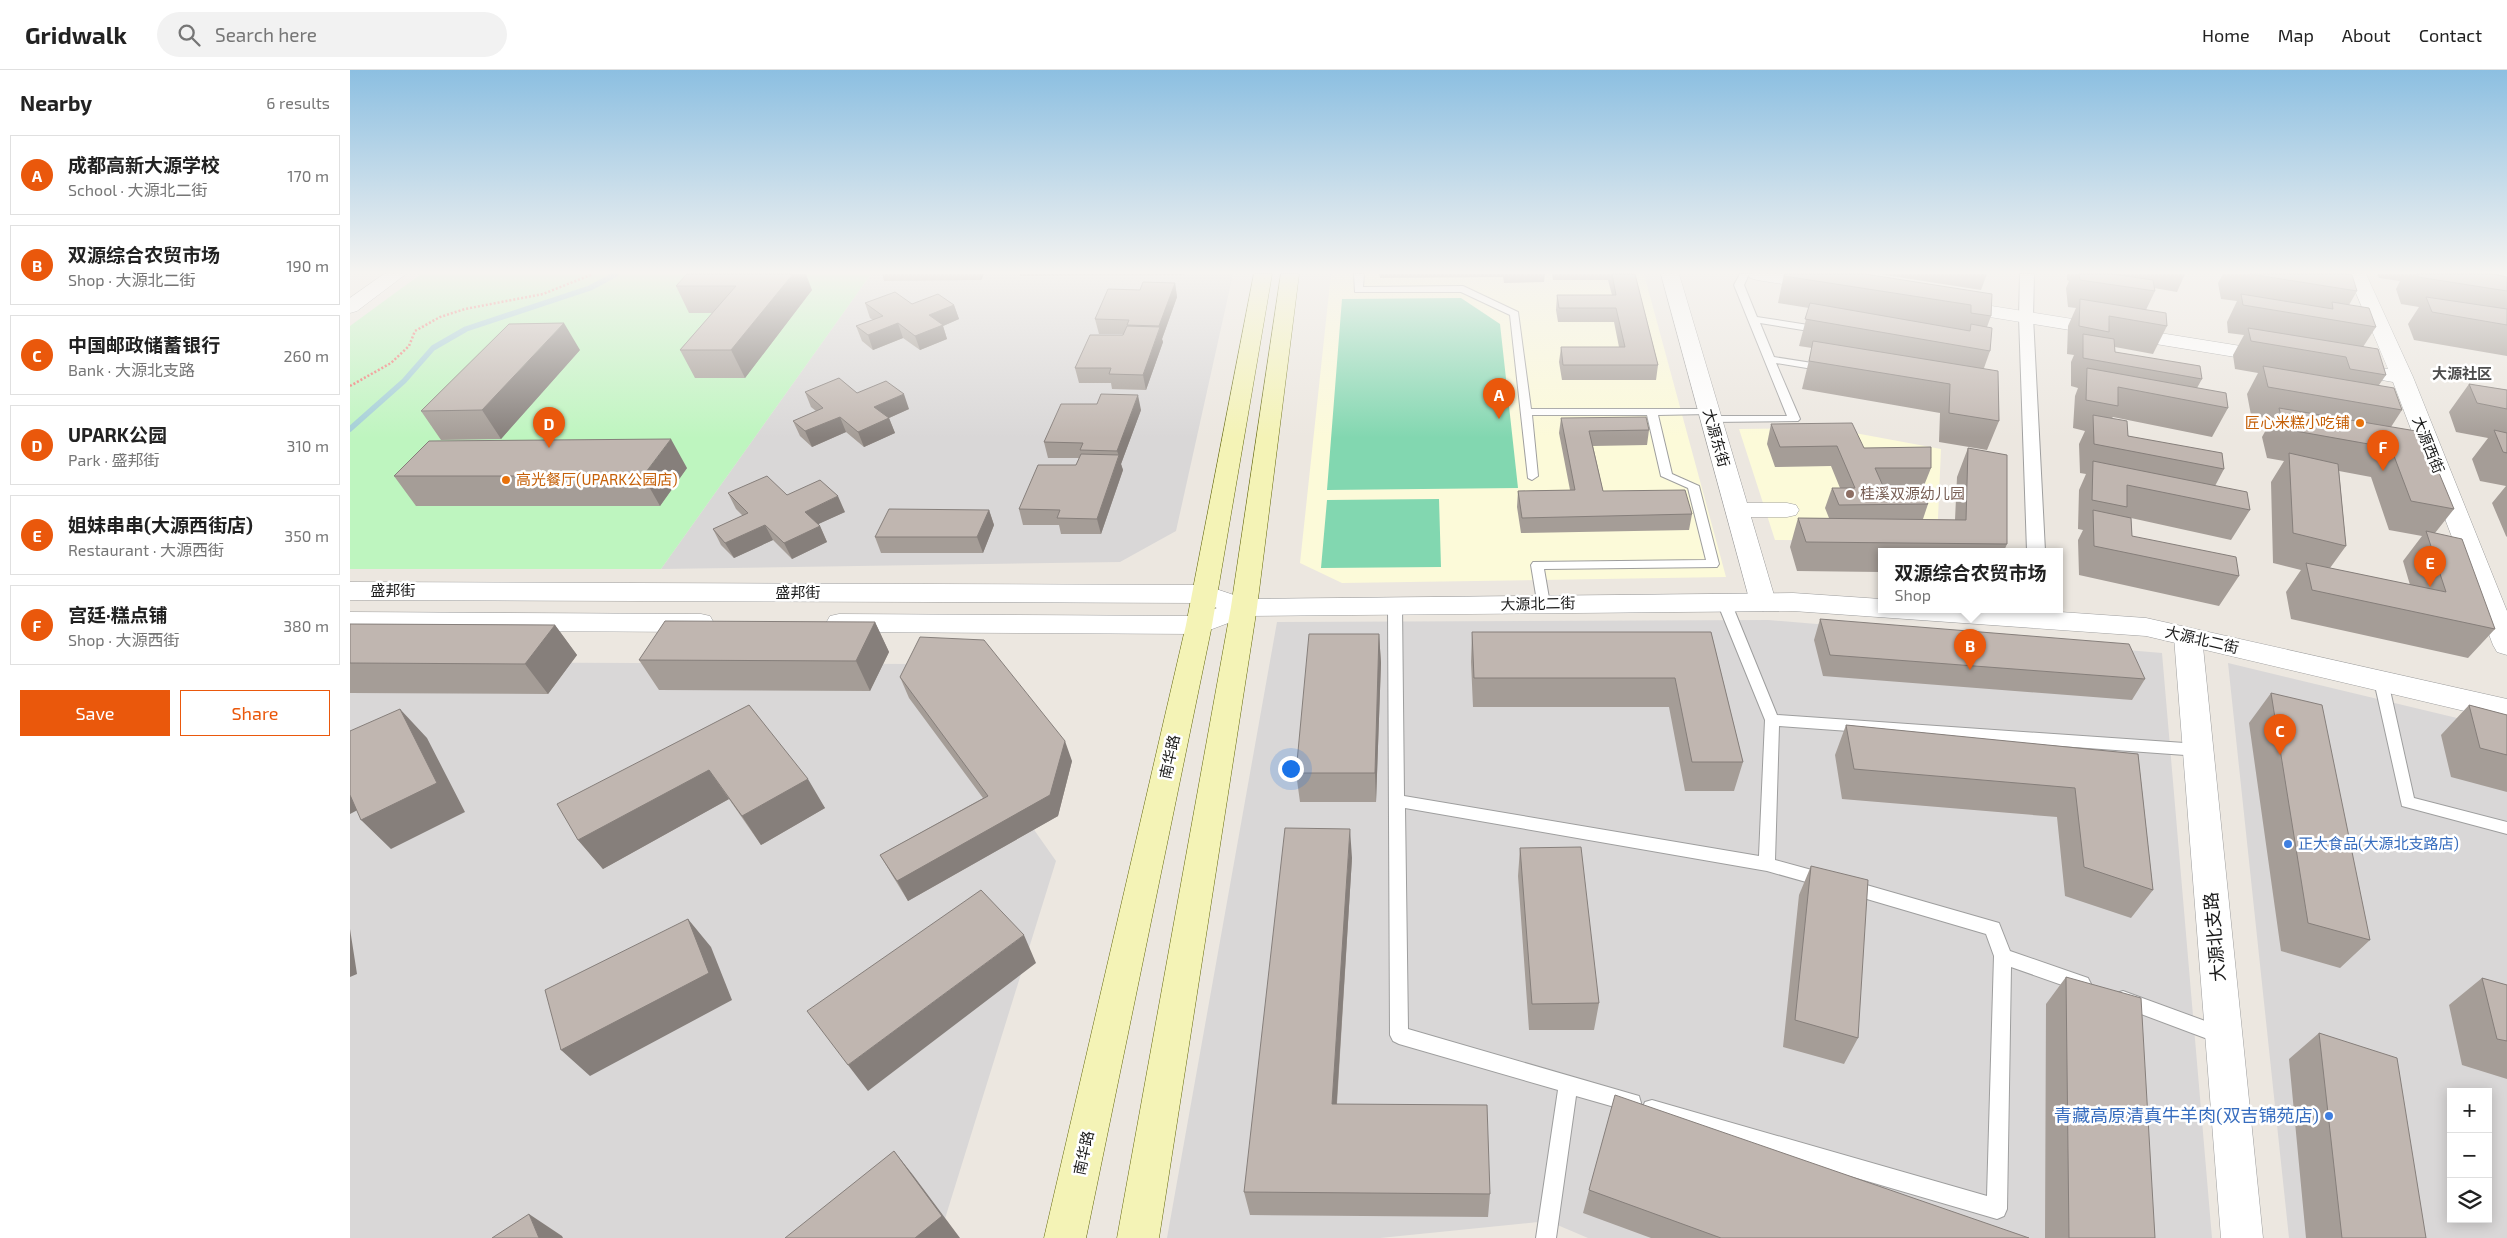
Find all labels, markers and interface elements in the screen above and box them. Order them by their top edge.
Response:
search box [157,12,507,57]
text: Gridwalk [25,20,127,49]
icon: search [175,21,203,49]
text: Search here [215,23,317,46]
text: Home [2202,24,2250,46]
text: Map [2278,24,2314,46]
text: About [2342,24,2391,46]
text: Contact [2419,24,2482,46]
text: Nearby [20,90,92,115]
text: 6 results [266,93,330,112]
text: 成都高新大源学校 [68,153,220,176]
text: A [32,166,42,185]
text: 170 m [287,166,329,185]
text: School · 大源北二街 [68,180,208,199]
text: 双源综合农贸市场 [68,243,220,266]
text: B [32,256,42,275]
text: 190 m [286,256,329,275]
text: Shop · 大源北二街 [68,270,196,289]
text: 中国邮政储蓄银行 [68,333,220,356]
text: C [32,346,42,365]
text: 260 m [284,346,329,365]
text: Bank · 大源北支路 [68,360,195,379]
district label: 大源社区 [2432,364,2492,382]
pin: A [1483,378,1515,419]
street label: 大源东街 [1700,406,1734,469]
pin: D [533,407,565,448]
place label: 匠心米糕小吃铺 [2245,413,2350,431]
street label: 大源西街 [2409,413,2449,476]
marker: 匠心米糕小吃铺 [2354,417,2366,429]
text: UPARK公园 [68,423,167,446]
pin: F [2367,430,2399,471]
text: D [32,436,42,455]
text: 310 m [287,436,329,455]
text: Park · 盛邦街 [68,450,159,469]
place label: 高光餐厅(UPARK公园店) [516,470,678,488]
marker: 高光餐厅(UPARK公园店) [500,474,512,486]
place label: 桂溪双源幼儿园 [1860,484,1965,502]
marker: 桂溪双源幼儿园 [1844,488,1856,500]
text: 姐妹串串(大源西街店) [68,513,253,536]
text: E [32,526,42,545]
text: 350 m [284,526,329,545]
text: Restaurant · 大源西街 [68,540,224,559]
pin: E [2414,546,2446,587]
popup [1878,548,2063,613]
text: 双源综合农贸市场 [1894,561,2047,584]
street label: 盛邦街 [370,581,416,599]
street label: 盛邦街 [775,583,821,601]
text: Shop [1894,585,1931,604]
street label: 大源北二街 [1500,593,1576,613]
text: 宫廷·糕点铺 [68,603,168,626]
text: F [33,616,41,635]
text: 380 m [283,616,329,635]
street label: 大源北二街 [2164,622,2241,656]
pin: B [1954,629,1986,670]
text: Shop · 大源西街 [68,630,180,649]
button: Save [20,690,170,736]
button: Share [180,690,330,736]
pin: C [2264,714,2296,755]
street label: 南华路 [1156,733,1183,781]
your location [1278,756,1304,782]
place label: 正大食品(大源北支路店) [2298,834,2459,852]
marker: 正大食品(大源北支路店) [2282,838,2294,850]
street label: 大源北支路 [2199,891,2229,983]
map controls [2447,1088,2492,1223]
button: + [2447,1088,2492,1133]
place label: 青藏高原清真牛羊肉(双吉锦苑店) [2054,1104,2319,1126]
marker: 青藏高原清真牛羊肉(双吉锦苑店) [2323,1110,2335,1122]
street label: 南华路 [1070,1129,1097,1177]
button: − [2447,1133,2492,1178]
button: layers [2447,1178,2492,1223]

